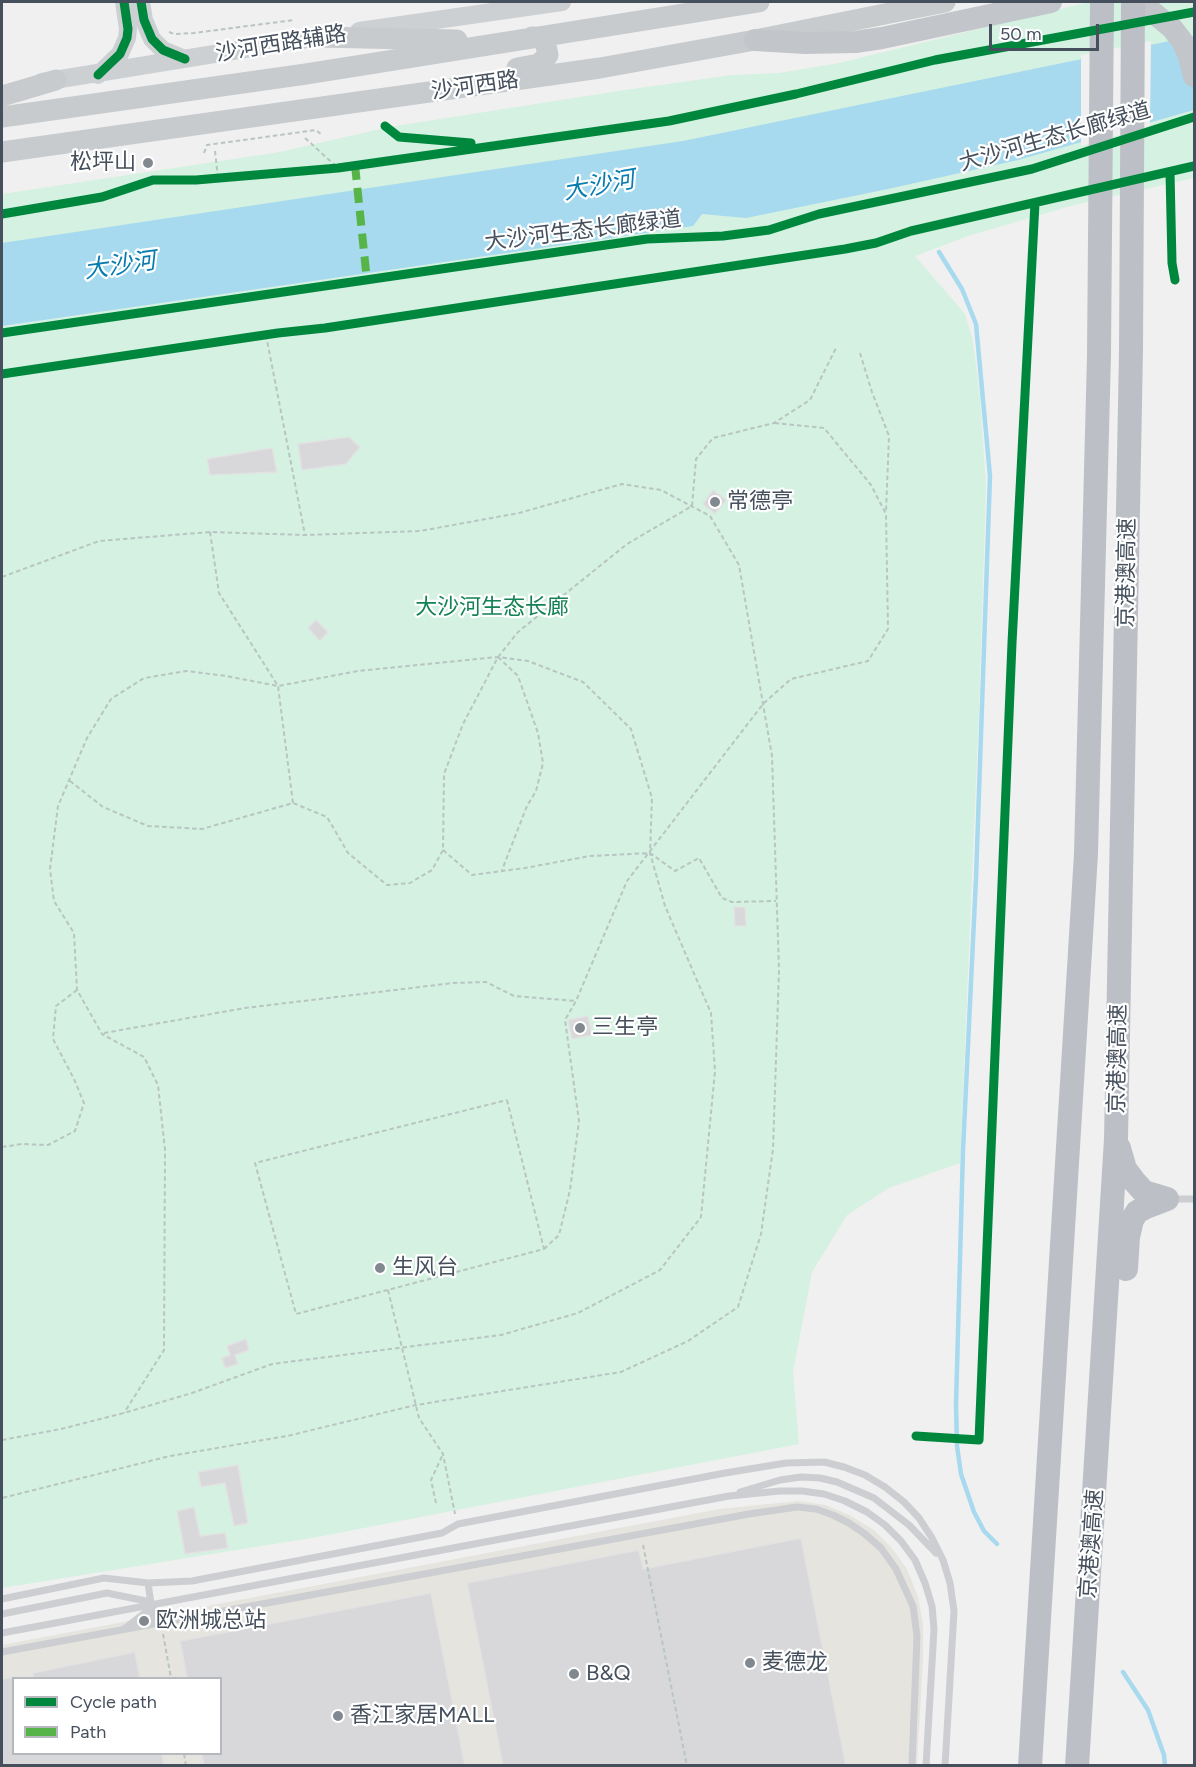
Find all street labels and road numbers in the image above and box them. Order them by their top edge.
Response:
street label: 沙河西路辅路 [214,21,348,67]
street label: 沙河西路 [430,67,520,105]
street label: 大沙河生态长廊绿道 [956,97,1154,177]
street label: 大沙河生态长廊绿道 [483,206,683,256]
street label: 京港澳高速 [1113,518,1141,628]
street label: 京港澳高速 [1104,1004,1132,1114]
street label: 京港澳高速 [1075,1488,1109,1600]

